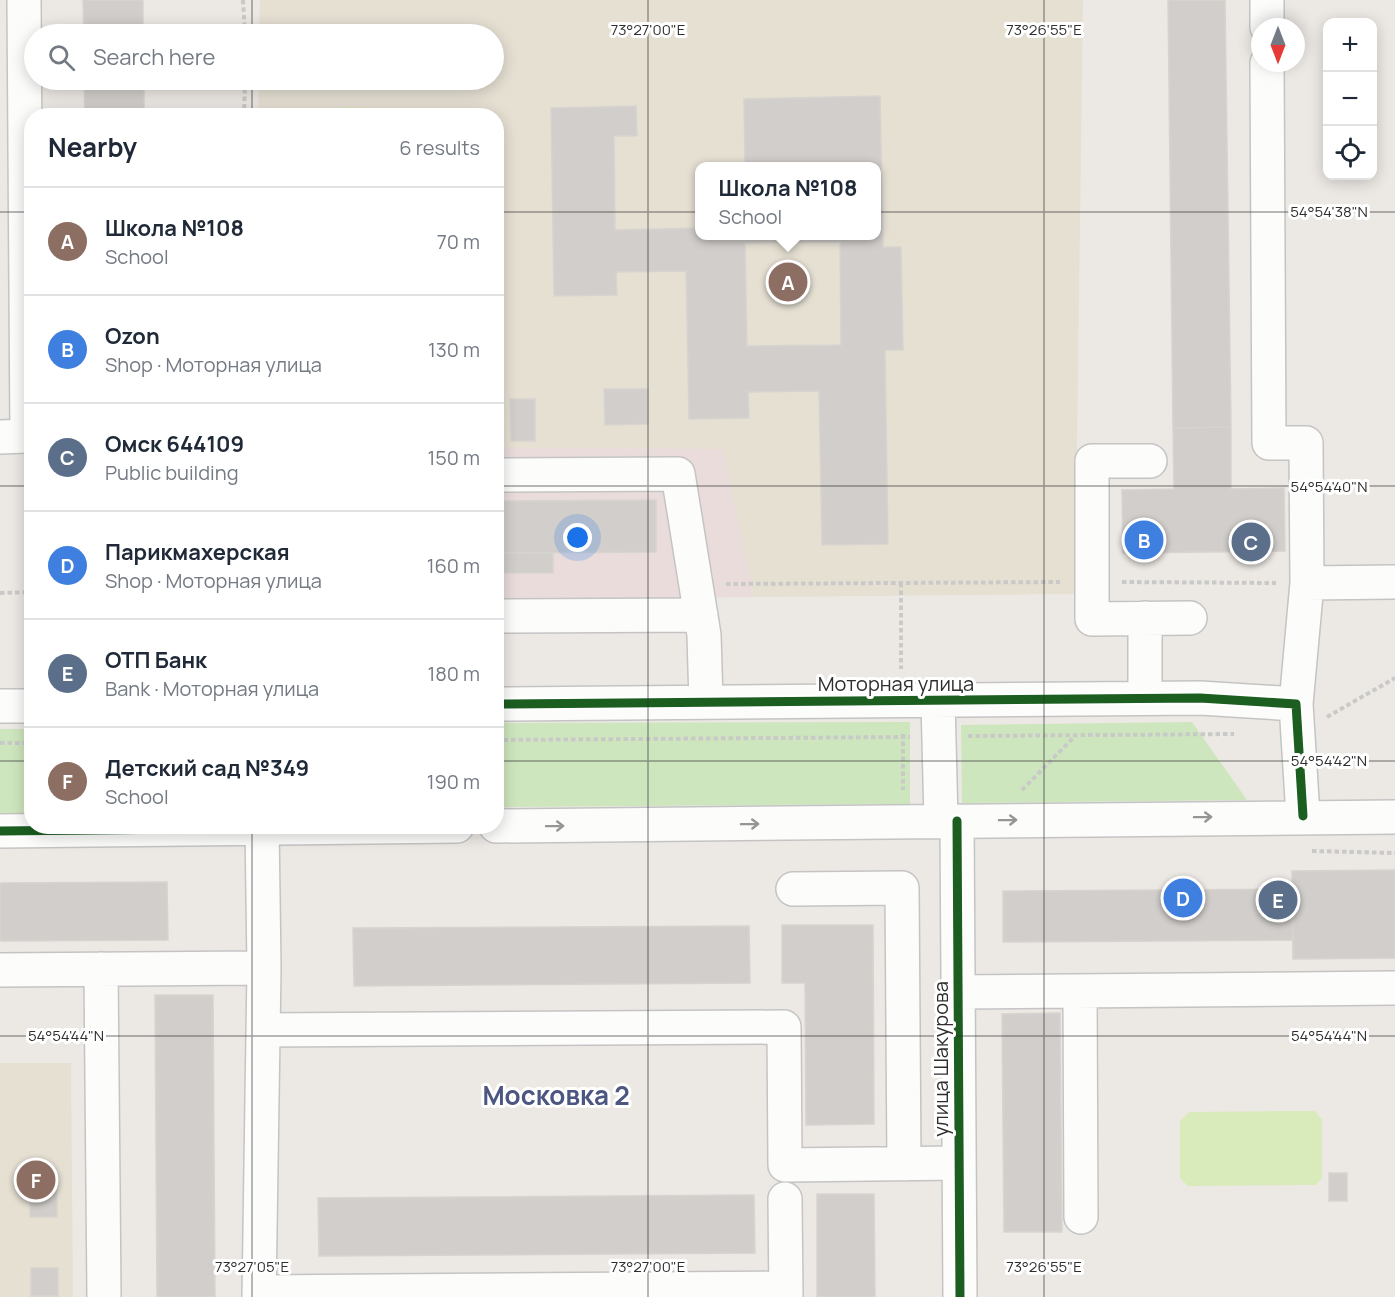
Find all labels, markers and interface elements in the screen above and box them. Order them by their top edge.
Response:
north arrow [1251,18,1305,72]
map controls [1323,18,1377,180]
button: + [1323,18,1377,72]
text: 73°27'00"E [611,19,685,40]
text: 73°26'55"E [1006,19,1082,40]
search box [24,24,504,90]
icon: search [45,41,78,74]
text: Search here [93,42,215,72]
button: − [1323,72,1377,126]
button: locate [1323,126,1377,180]
text: Nearby [48,129,137,165]
text: 6 results [399,134,480,161]
popup [695,162,881,240]
text: Школа №108 [719,173,857,203]
text: 54°54'38"N [1290,201,1368,222]
text: School [719,203,782,230]
text: Школа №108 [105,213,244,243]
text: A [61,228,74,255]
text: 70 m [437,228,480,255]
text: School [105,243,169,270]
pin: A [768,260,808,304]
text: Ozon [105,321,160,351]
text: B [61,336,74,363]
text: 130 m [428,336,480,363]
text: Shop · Моторная улица [105,351,322,378]
text: Омск 644109 [105,429,244,459]
text: C [60,444,75,471]
text: 150 m [427,444,480,471]
text: Public building [105,459,239,486]
text: 54°54'40"N [1291,476,1367,497]
pin: B [1124,518,1164,562]
pin: C [1232,520,1270,564]
your location [563,523,592,552]
text: Парикмахерская [105,537,290,567]
text: D [60,552,75,579]
text: 160 m [427,552,480,579]
text: Shop · Моторная улица [105,567,322,594]
text: ОТП Банк [105,645,207,675]
text: E [62,660,73,687]
text: 180 m [427,660,480,687]
street label: Моторная улица [818,670,974,697]
text: Bank · Моторная улица [105,675,319,702]
text: 54°54'42"N [1291,750,1367,771]
text: Детский сад №349 [105,753,309,783]
text: F [62,768,73,795]
text: 190 m [427,768,480,795]
text: School [105,783,169,810]
one-way arrow [1192,812,1212,823]
one-way arrow [997,814,1017,826]
one-way arrow [739,818,759,829]
one-way arrow [544,820,564,831]
pin: D [1164,876,1202,920]
pin: E [1258,878,1298,922]
street label: улица Шакурова [927,981,954,1137]
text: 54°54'44"N [28,1025,104,1046]
text: 54°54'44"N [1291,1025,1367,1046]
district label: Московка 2 [482,1077,630,1113]
pin: F [16,1158,56,1202]
text: 73°27'05"E [215,1256,289,1277]
text: 73°27'00"E [611,1256,685,1277]
text: 73°26'55"E [1006,1256,1082,1277]

